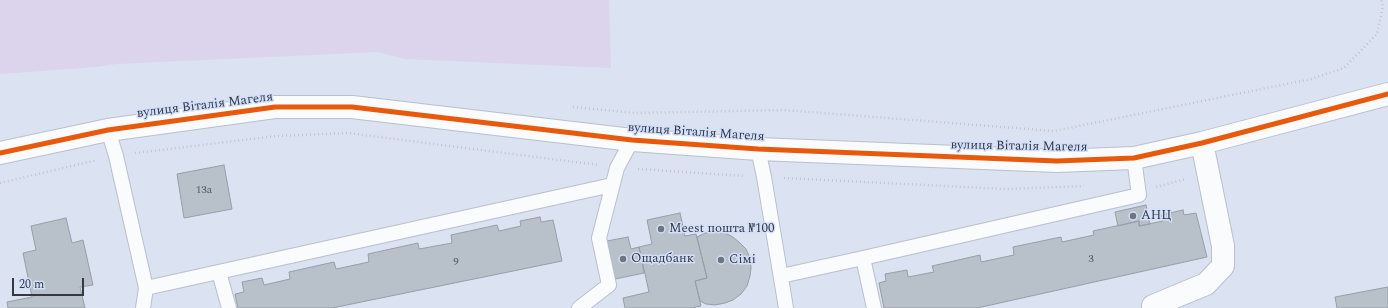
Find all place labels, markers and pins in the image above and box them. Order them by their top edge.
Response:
place label: АНЦ [1141,208,1171,224]
marker: АНЦ [1128,211,1138,221]
place label: Meest пошта №100 [669,221,774,237]
marker: Meest пошта №100 [656,224,666,234]
place label: Ощадбанк [631,251,694,267]
place label: Сімі [729,252,756,268]
marker: Ощадбанк [618,254,628,264]
marker: Сімі [716,255,726,265]

